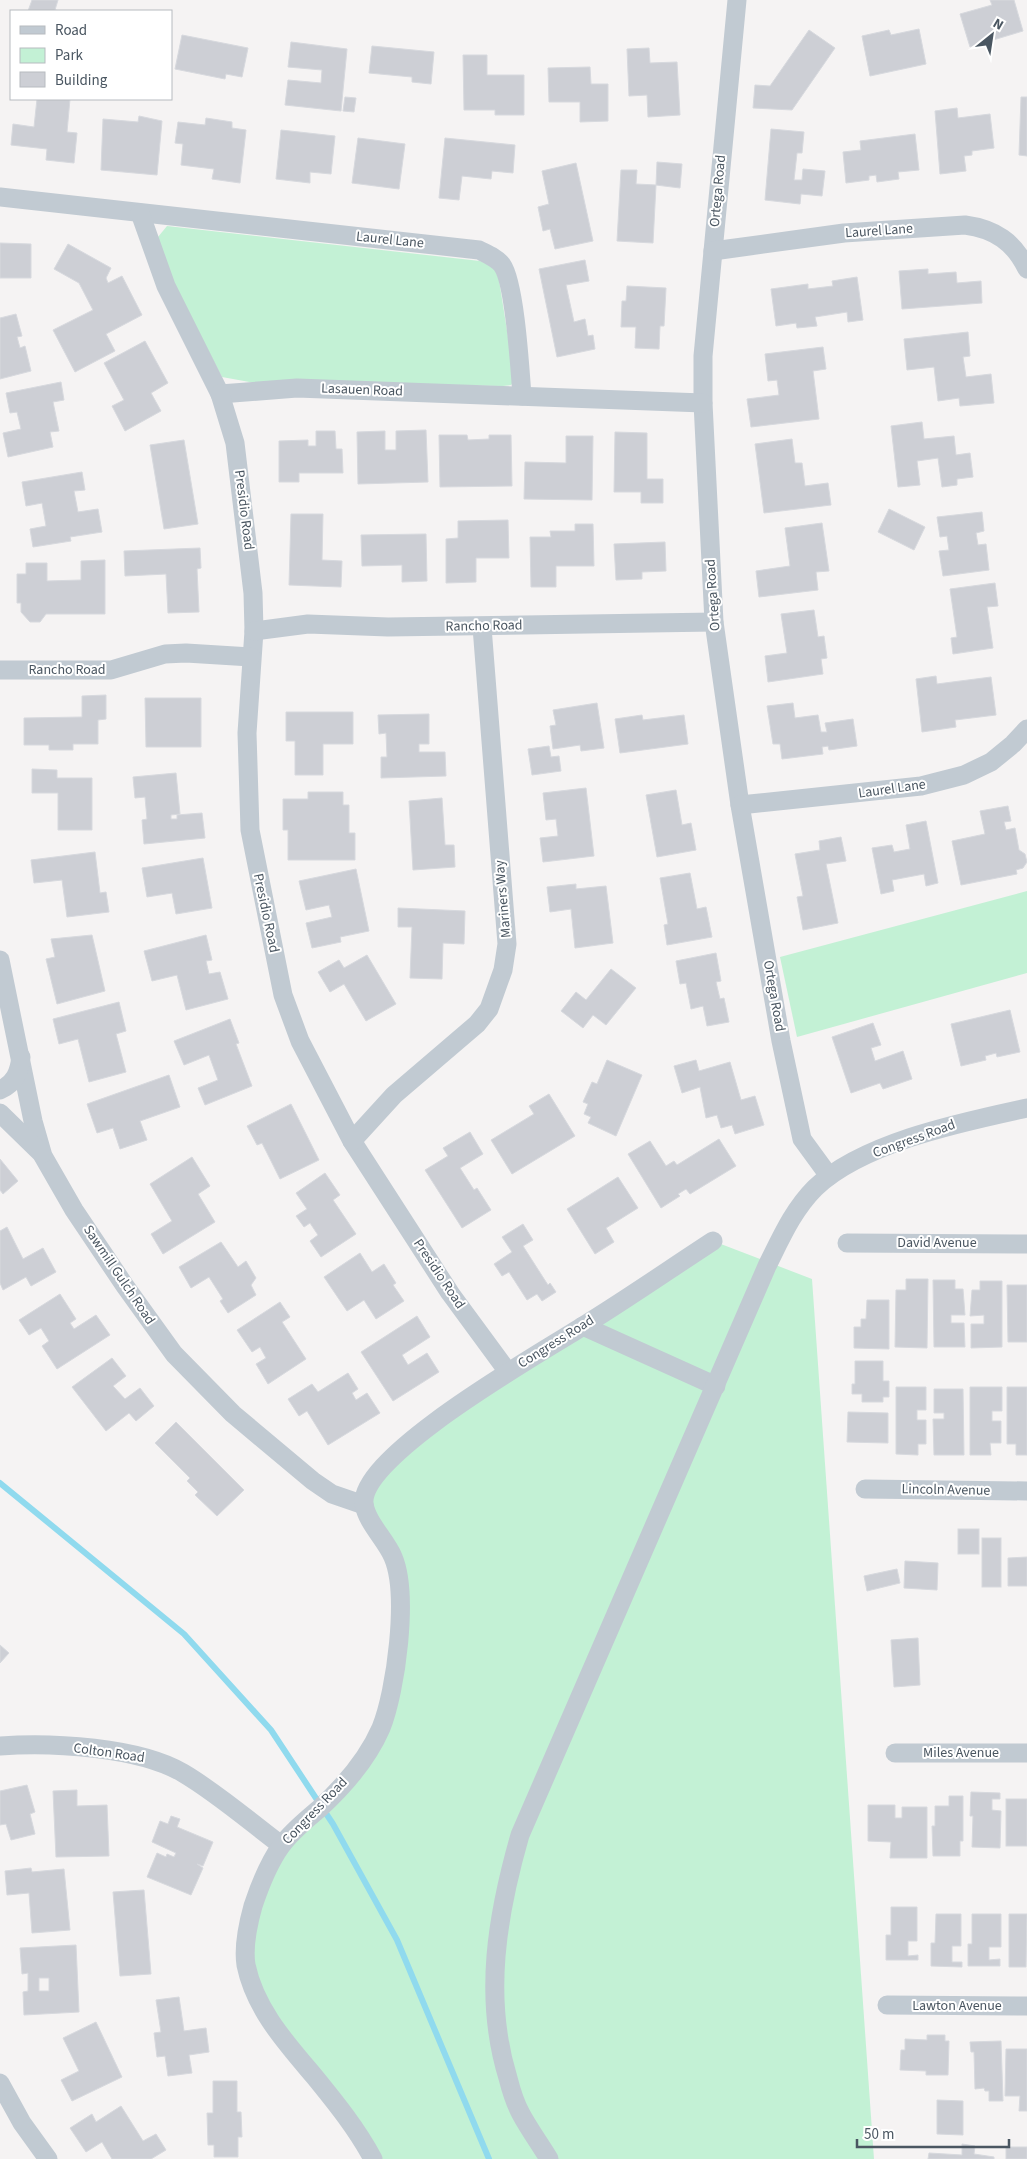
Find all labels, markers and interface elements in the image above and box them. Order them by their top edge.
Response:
legend [10,10,172,100]
north arrow [967,10,1017,60]
text: N [989,14,1007,36]
text: Road [55,20,87,41]
text: Park [55,45,84,66]
text: Building [55,70,108,91]
street label: Ortega Road [705,154,731,228]
street label: Laurel Lane [844,219,914,243]
street label: Laurel Lane [355,227,425,254]
street label: Lasauen Road [321,379,403,401]
street label: Presidio Road [229,469,259,551]
street label: Ortega Road [701,558,725,632]
street label: Rancho Road [445,615,523,637]
street label: Rancho Road [28,660,106,680]
street label: Laurel Lane [857,774,927,804]
street label: Mariners Way [490,859,516,939]
street label: Presidio Road [248,872,284,954]
street label: Ortega Road [758,959,790,1033]
street label: Congress Road [870,1115,958,1163]
street label: Sawmill Gulch Road [78,1221,160,1329]
street label: David Avenue [897,1233,977,1253]
street label: Presidio Road [408,1235,470,1313]
street label: Congress Road [514,1311,598,1373]
street label: Lincoln Avenue [901,1479,991,1501]
street label: Colton Road [72,1738,146,1768]
street label: Miles Avenue [923,1743,999,1763]
street label: Congress Road [278,1773,352,1849]
street label: Lawton Avenue [912,1996,1002,2016]
scale bar [857,2116,1010,2148]
text: 50 m [864,2124,894,2145]

